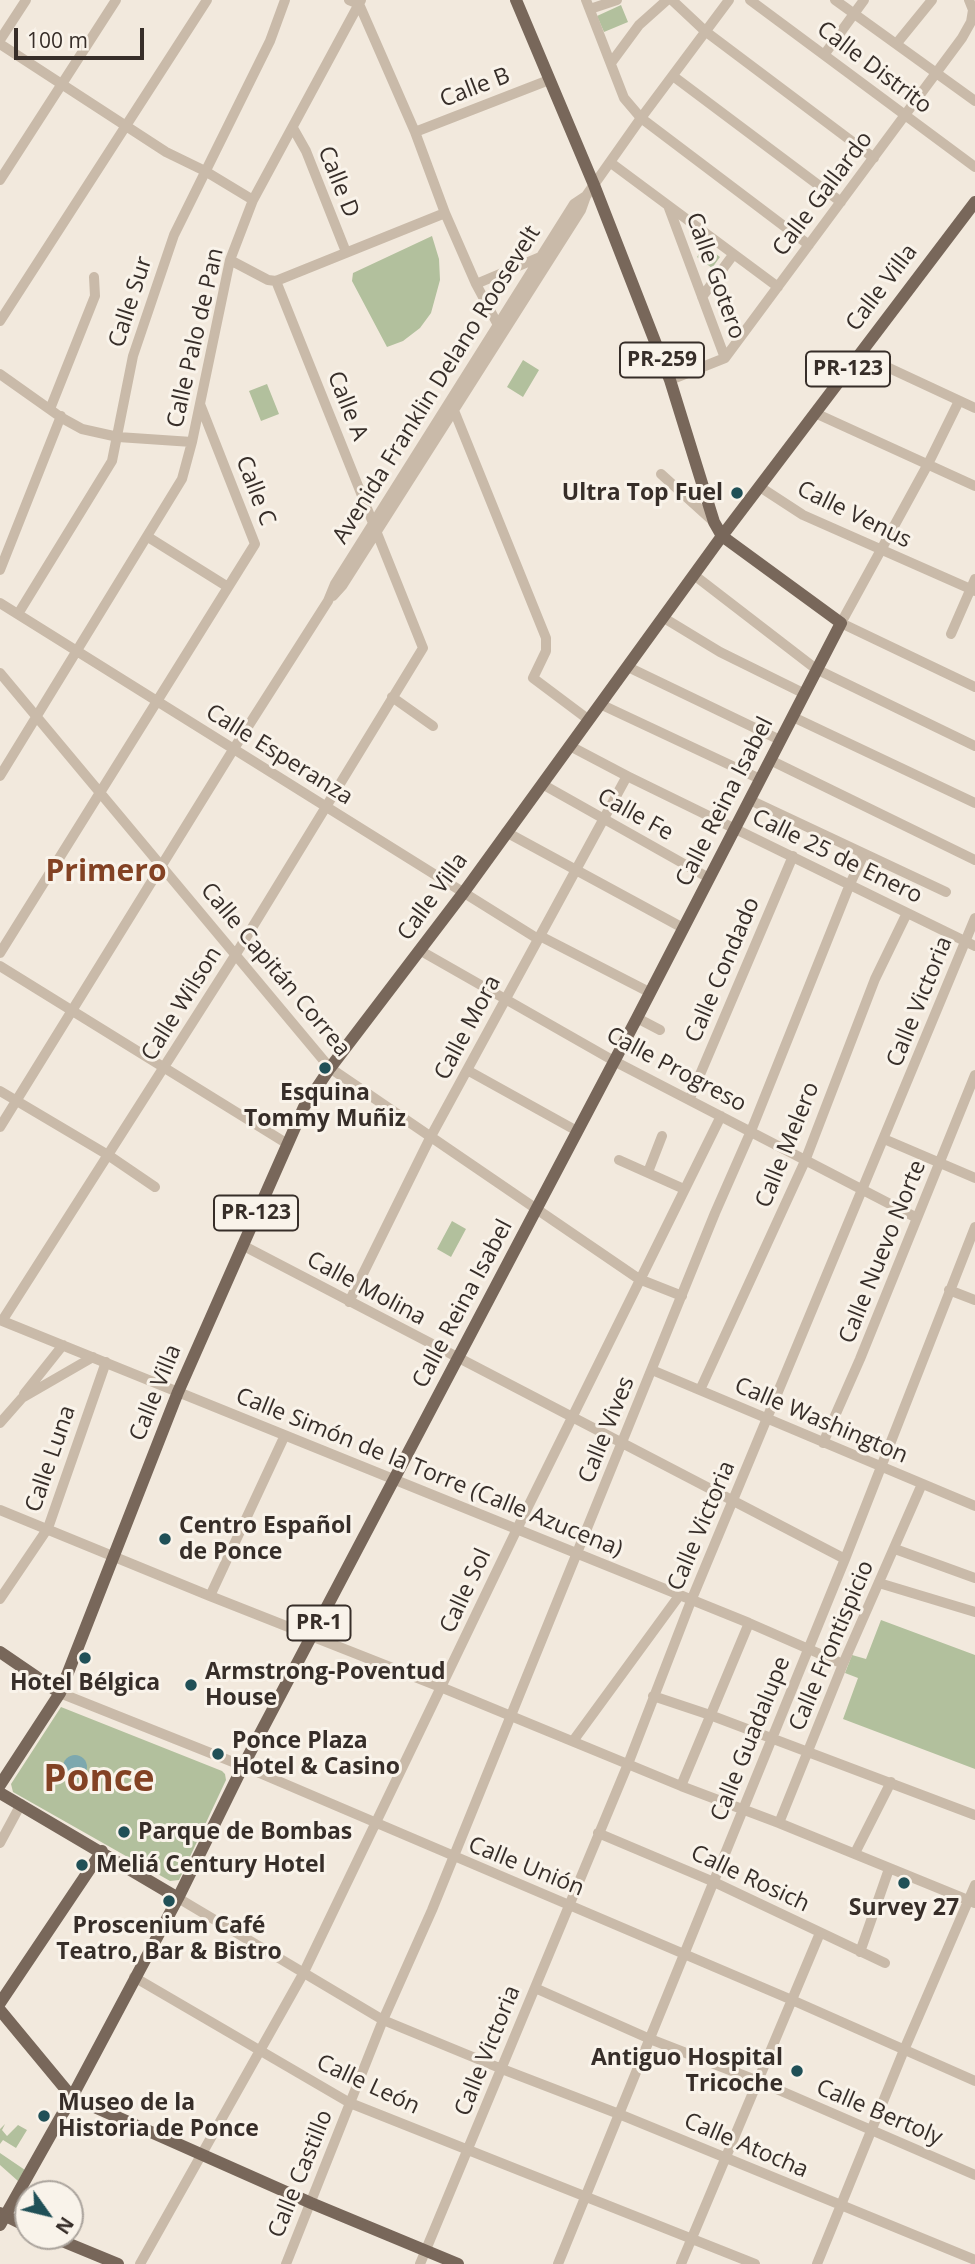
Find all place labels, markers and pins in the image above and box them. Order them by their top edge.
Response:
place label: Ultra Top Fuel [562,479,723,507]
marker: Ultra Top Fuel [729,485,745,501]
marker: Esquina Tommy Muñiz [317,1060,333,1076]
place label: Esquina Tommy Muñiz [244,1079,406,1133]
place label: Centro Español de Ponce [179,1512,352,1566]
marker: Centro Español de Ponce [157,1531,173,1547]
marker: Hotel Bélgica [77,1650,93,1666]
place label: Armstrong-Poventud House [205,1658,446,1712]
place label: Hotel Bélgica [10,1669,160,1697]
marker: Armstrong-Poventud House [183,1677,199,1693]
place label: Ponce Plaza Hotel & Casino [232,1727,400,1781]
marker: Ponce Plaza Hotel & Casino [210,1746,226,1762]
place label: Parque de Bombas [138,1818,352,1846]
marker: Parque de Bombas [116,1824,132,1840]
place label: Meliá Century Hotel [96,1851,326,1879]
marker: Meliá Century Hotel [74,1857,90,1873]
marker: Survey 27 [896,1875,912,1891]
marker: Proscenium Café Teatro, Bar & Bistro [161,1893,177,1909]
place label: Survey 27 [849,1894,959,1922]
place label: Proscenium Café Teatro, Bar & Bistro [56,1912,282,1966]
place label: Antiguo Hospital Tricoche [591,2044,783,2098]
marker: Antiguo Hospital Tricoche [789,2063,805,2079]
place label: Museo de la Historia de Ponce [58,2089,259,2143]
marker: Museo de la Historia de Ponce [36,2108,52,2124]

